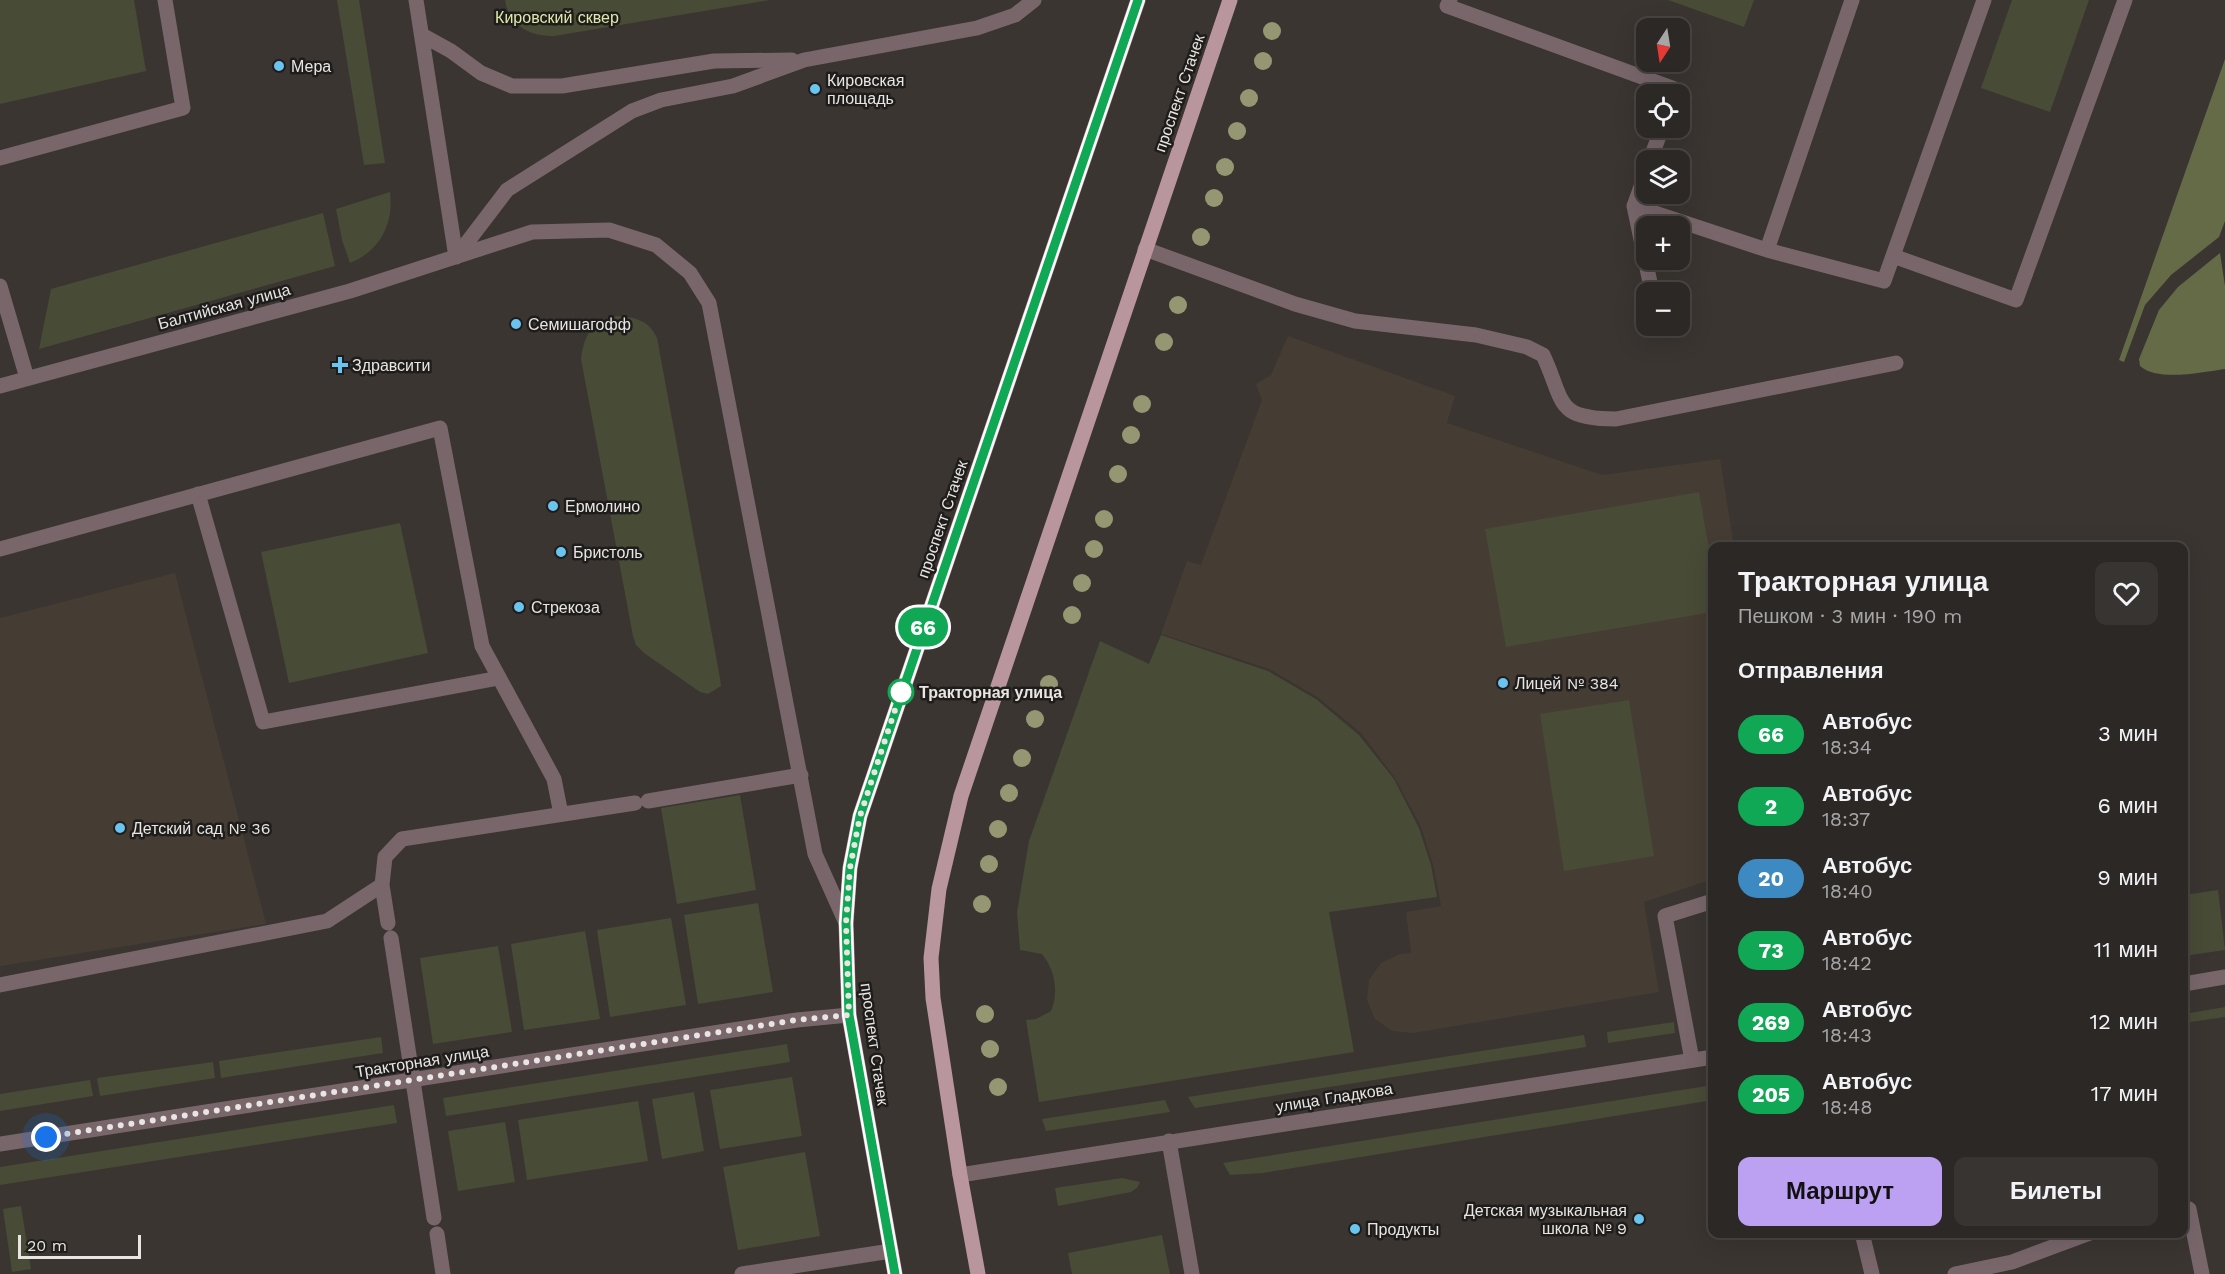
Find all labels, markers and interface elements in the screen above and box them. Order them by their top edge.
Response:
park label: Кировский сквер [495,8,619,27]
north arrow [1636,18,1690,72]
map controls [1636,18,1690,336]
street label: проспект Стачек [1150,31,1209,155]
place label: Мера [291,57,331,76]
marker: Мера [272,59,286,73]
place label: Кировская площадь [827,71,904,108]
marker: Кировская площадь [808,82,822,96]
button: locate [1636,84,1690,138]
button: layers [1636,150,1690,204]
button: + [1636,216,1690,270]
street label: Балтийская улица [156,280,293,333]
button: − [1636,282,1690,336]
place label: Семишагофф [528,315,631,334]
marker: Семишагофф [509,317,523,331]
place label: Здравсити [352,356,430,375]
marker: Здравсити [333,358,347,372]
street label: проспект Стачек [913,457,972,581]
place label: Ермолино [565,497,640,516]
marker: Ермолино [546,499,560,513]
place label: Бристоль [573,543,643,562]
marker: Бристоль [554,545,568,559]
button: heart [2095,562,2158,625]
text: Тракторная улица [1738,565,1988,598]
place label: Стрекоза [531,598,600,617]
marker: Стрекоза [512,600,526,614]
text: Пешком · 3 мин · 190 m [1738,604,1962,628]
line badge: 66 [896,608,950,646]
text: 66 [910,615,936,640]
text: Отправления [1738,658,1884,683]
place label: Лицей № 384 [1515,674,1619,693]
marker: Лицей № 384 [1496,676,1510,690]
marker: Тракторная улица [888,679,914,705]
place label: Тракторная улица [919,683,1062,702]
text: Автобус [1822,709,1912,734]
text: 3 мин [2098,721,2158,746]
text: 66 [1758,722,1784,747]
text: 18:34 [1822,735,1872,759]
text: Автобус [1822,781,1912,806]
text: 6 мин [2098,793,2158,818]
text: 2 [1765,794,1777,819]
text: 18:37 [1822,807,1870,831]
place label: Детский сад № 36 [132,819,270,838]
marker: Детский сад № 36 [113,821,127,835]
text: Автобус [1822,853,1912,878]
text: 9 мин [2097,865,2158,890]
text: 20 [1758,866,1784,891]
text: 18:40 [1822,879,1873,903]
text: Автобус [1822,925,1912,950]
text: 11 мин [2094,937,2158,962]
text: 73 [1758,938,1784,963]
text: 18:42 [1822,951,1872,975]
street label: проспект Стачек [857,982,893,1108]
text: Автобус [1822,997,1912,1022]
text: 12 мин [2090,1009,2158,1034]
text: 269 [1752,1010,1790,1035]
text: 18:43 [1822,1023,1872,1047]
street label: Тракторная улица [354,1042,490,1081]
text: Автобус [1822,1069,1912,1094]
street label: улица Гладкова [1274,1079,1394,1116]
text: 17 мин [2091,1081,2158,1106]
text: 205 [1752,1082,1790,1107]
text: 18:48 [1822,1095,1873,1119]
your location [31,1122,61,1152]
button: Маршрут [1738,1157,1942,1226]
button: Билеты [1954,1157,2158,1226]
place label: Детская музыкальная школа № 9 [1464,1201,1627,1238]
marker: Детская музыкальная школа № 9 [1632,1212,1646,1226]
place label: Продукты [1367,1220,1439,1239]
marker: Продукты [1348,1222,1362,1236]
scale bar [18,1232,141,1260]
text: 20 m [27,1236,67,1255]

